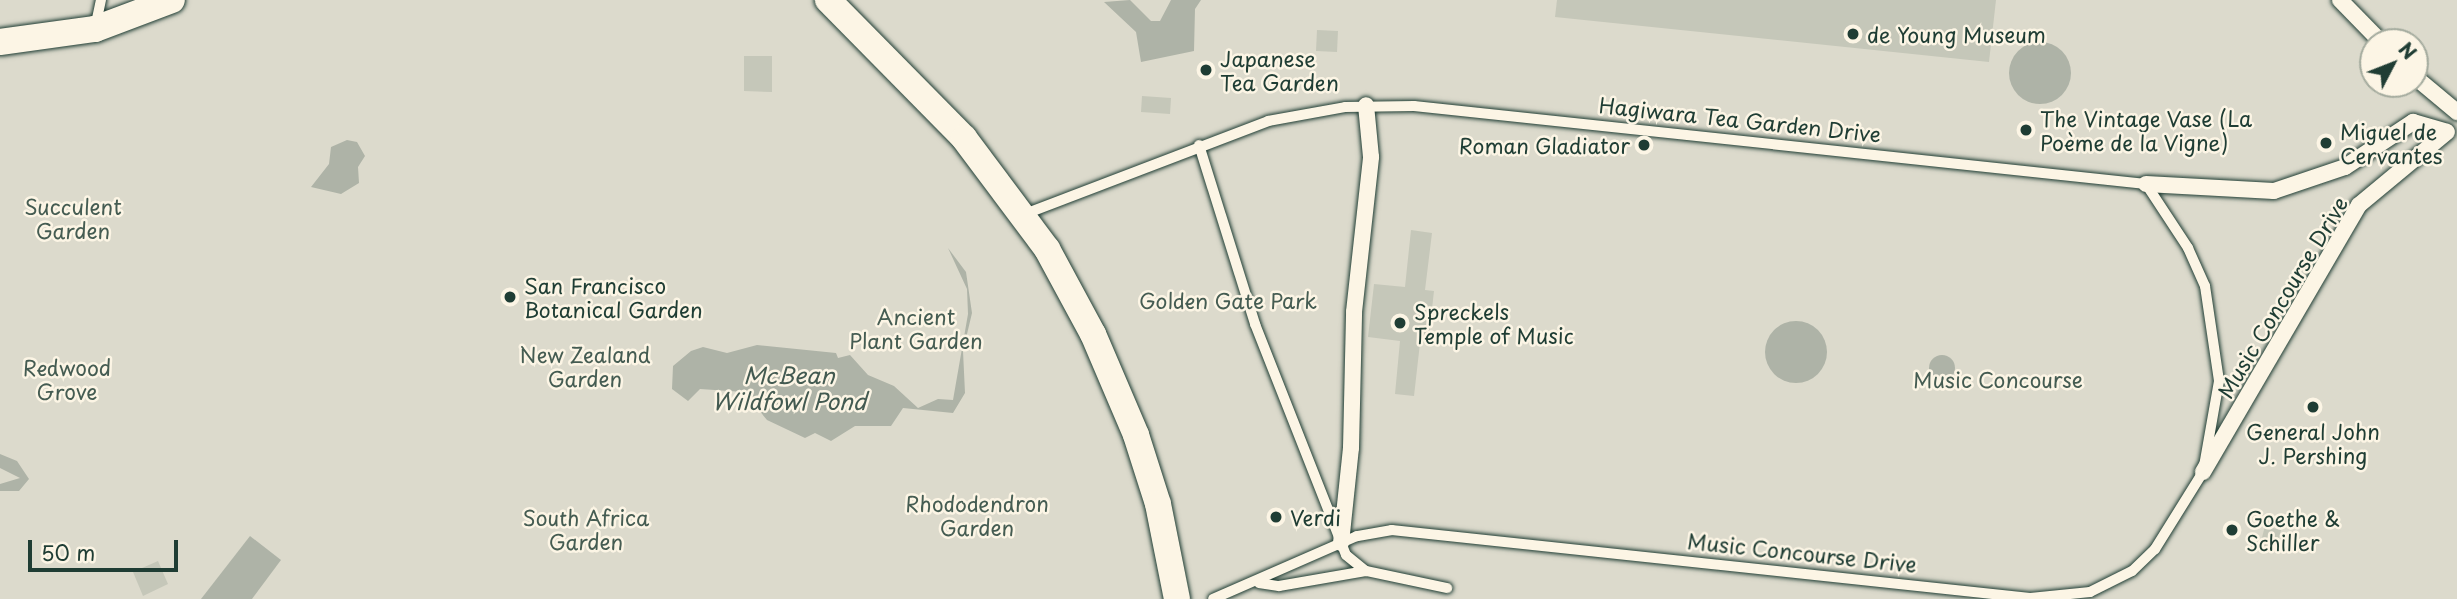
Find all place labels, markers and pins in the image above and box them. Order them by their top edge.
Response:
place label: de Young Museum [1867,21,2045,47]
marker: de Young Museum [1845,26,1861,42]
place label: Japanese Tea Garden [1220,45,1337,95]
marker: Japanese Tea Garden [1198,62,1214,78]
place label: The Vintage Vase (La Poème de la Vigne) [2040,105,2255,155]
place label: Miguel de Cervantes [2340,118,2443,168]
marker: The Vintage Vase (La Poème de la Vigne) [2018,122,2034,138]
place label: Roman Gladiator [1458,132,1630,158]
marker: Miguel de Cervantes [2318,135,2334,151]
marker: Roman Gladiator [1636,137,1652,153]
place label: San Francisco Botanical Garden [524,272,703,322]
marker: San Francisco Botanical Garden [502,289,518,305]
place label: Spreckels Temple of Music [1414,298,1575,348]
marker: Spreckels Temple of Music [1392,315,1408,331]
marker: General John J. Pershing [2305,399,2321,415]
place label: General John J. Pershing [2245,418,2381,468]
place label: Verdi [1290,504,1341,530]
place label: Goethe & Schiller [2246,505,2341,555]
marker: Verdi [1268,509,1284,525]
marker: Goethe & Schiller [2224,522,2240,538]

